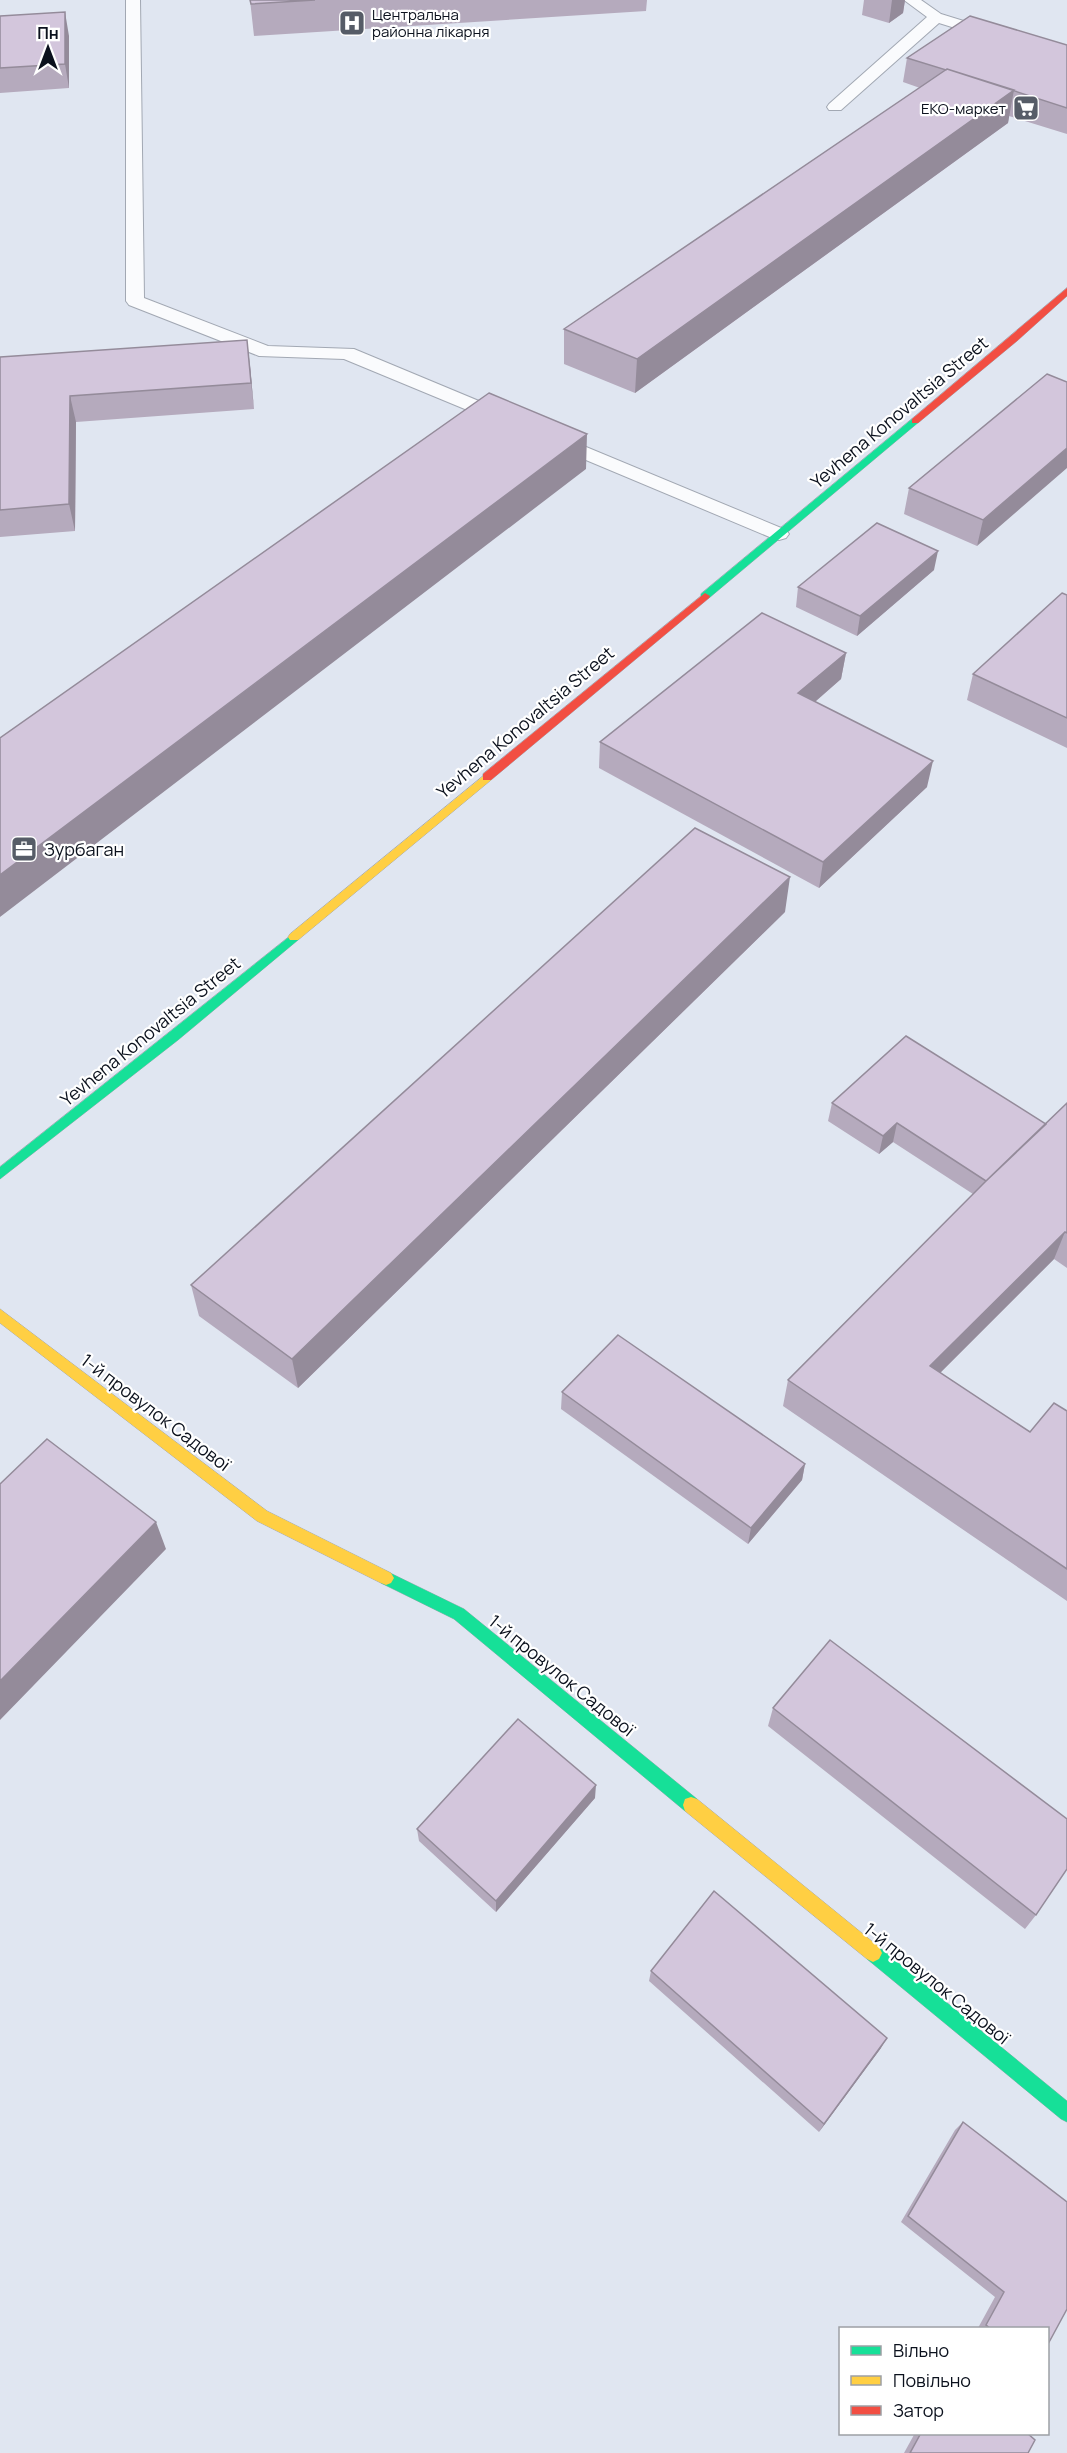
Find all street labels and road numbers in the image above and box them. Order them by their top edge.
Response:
street label: Yevhena Konovaltsia Street [805,331,993,493]
street label: Yevhena Konovaltsia Street [431,641,619,803]
street label: Yevhena Konovaltsia Street [55,951,245,1111]
street label: 1-й провулок Садової [76,1348,236,1477]
street label: 1-й провулок Садової [484,1609,641,1742]
street label: 1-й провулок Садової [859,1917,1016,2050]

